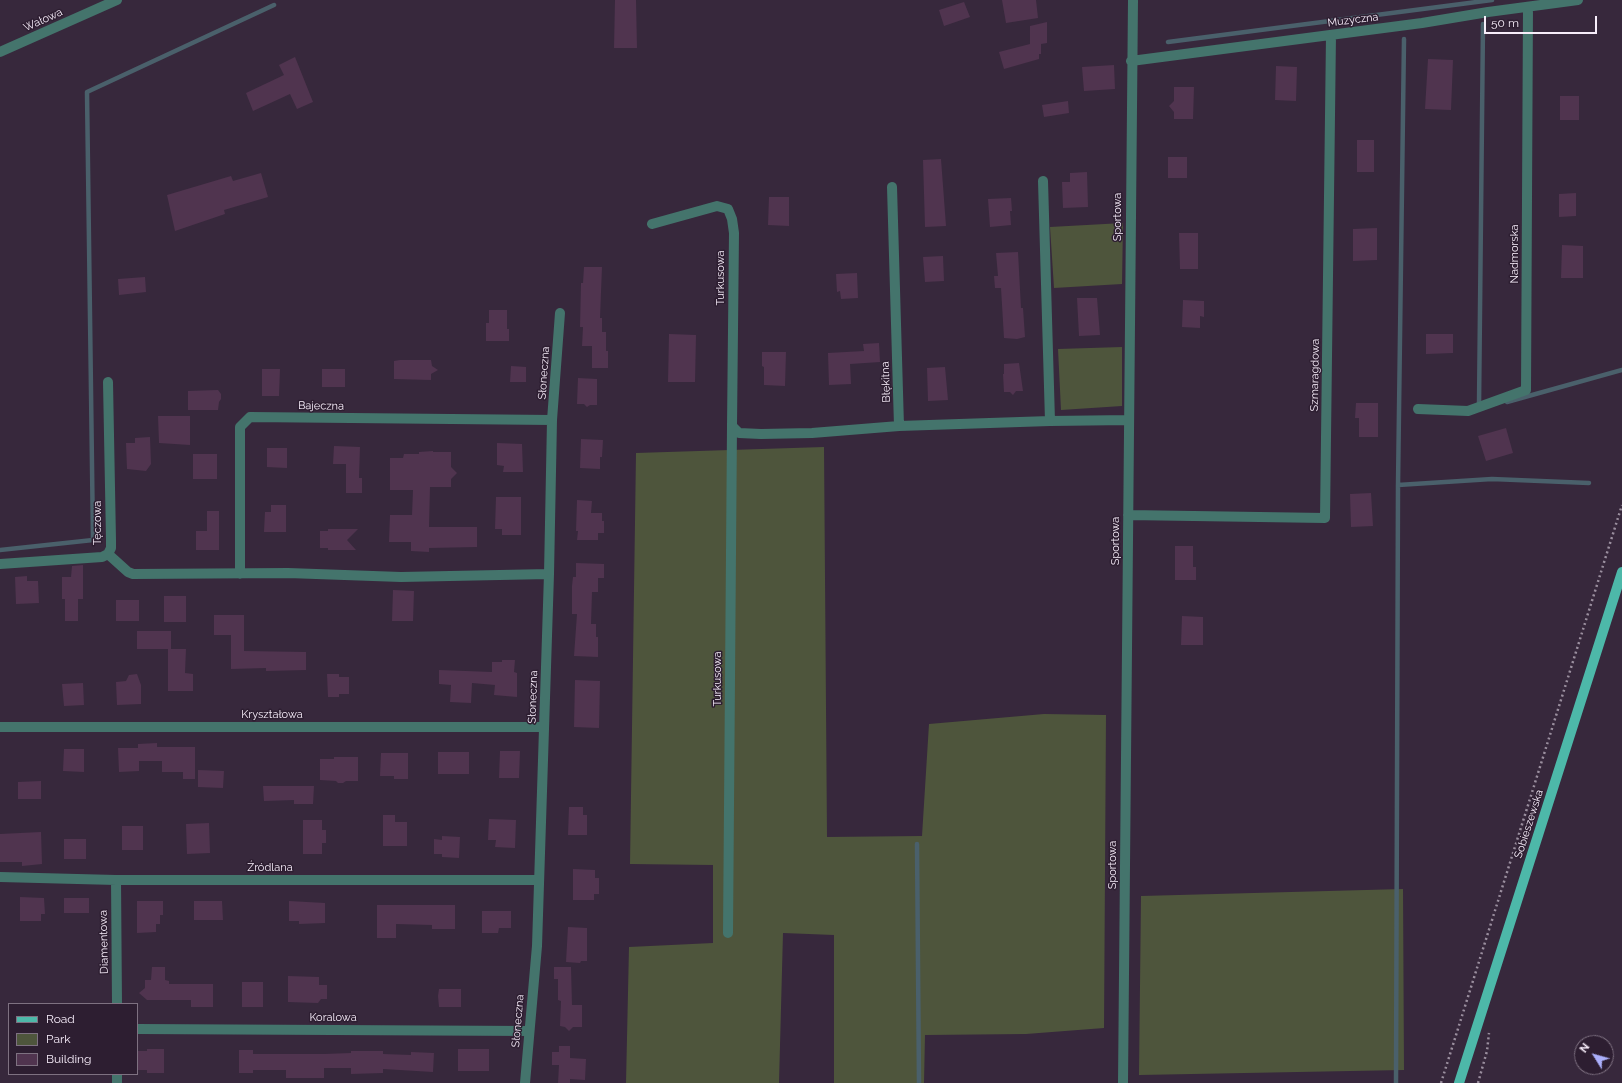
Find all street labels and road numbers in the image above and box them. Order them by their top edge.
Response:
street label: Wałowa [21,6,65,34]
street label: Muzyczna [1327,10,1379,30]
street label: Sportowa [1111,193,1125,241]
street label: Nadmorska [1508,225,1522,283]
street label: Turkusowa [714,251,728,305]
street label: Szmaragdowa [1308,338,1322,412]
street label: Słoneczna [536,346,552,400]
street label: Błękitna [879,361,893,403]
street label: Bajeczna [298,399,344,413]
street label: Tęczowa [91,501,105,545]
street label: Sportowa [1109,517,1123,565]
street label: Turkusowa [711,652,725,706]
street label: Słoneczna [525,670,541,724]
street label: Kryształowa [241,708,303,722]
street label: Sobieszewska [1512,788,1546,860]
street label: Sportowa [1106,841,1120,889]
street label: Źródlana [247,861,293,875]
street label: Diamentowa [97,910,111,974]
street label: Słoneczna [509,994,527,1048]
street label: Koralowa [309,1011,357,1025]

